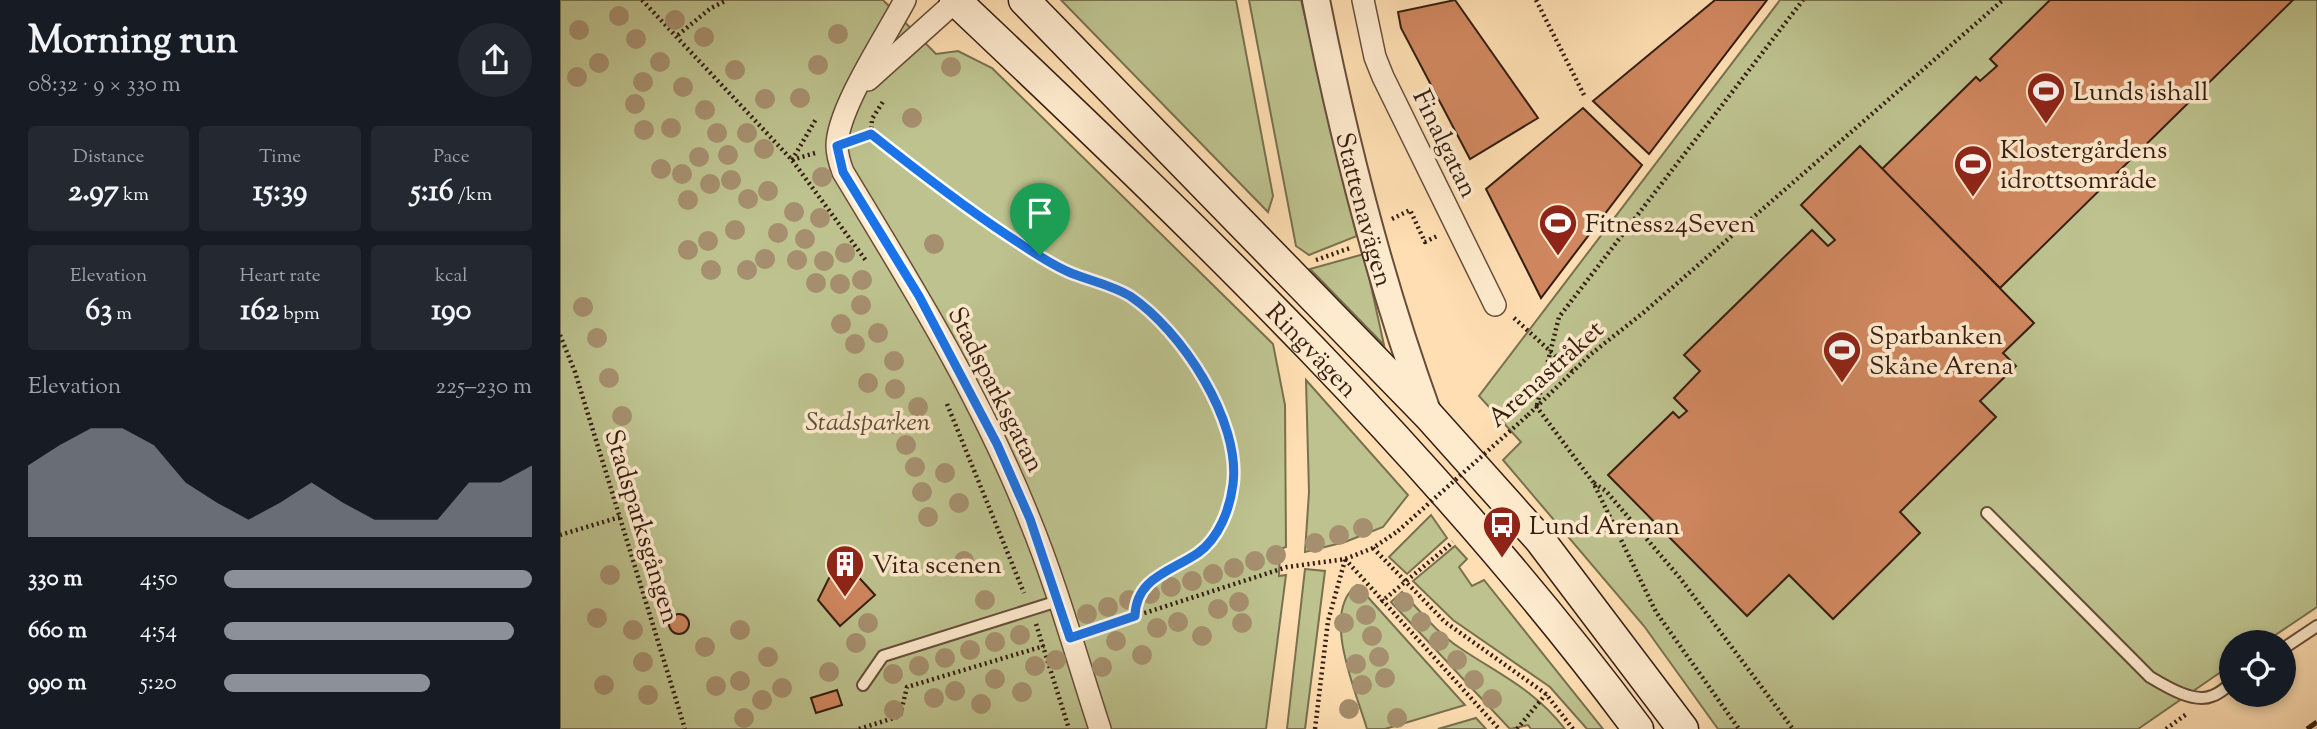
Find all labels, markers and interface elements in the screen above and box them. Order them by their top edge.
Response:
text: Morning run [28,16,238,70]
button: share [458,23,532,97]
text: 08:32 · 9 × 330 m [28,69,181,102]
sports icon: Lunds ishall [2025,70,2067,125]
place label: Lunds ishall [2073,75,2209,112]
street label: Finalgatan [1402,84,1486,205]
street label: Stattenavägen [1324,129,1401,292]
place label: Klostergårdens idrottsområde [2000,133,2167,200]
sports icon: Klostergårdens idrottsområde [1952,143,1994,198]
text: Distance [73,144,144,171]
text: Time [259,144,301,171]
text: Pace [433,144,470,171]
text: 2.97 [68,171,119,214]
text: 15:39 [253,171,307,214]
text: 5:16 [411,171,454,214]
text: km [119,182,149,209]
text: /km [454,182,492,209]
pin [1010,183,1070,255]
icon: arrive [1021,194,1059,232]
sports icon: Fitness24Seven [1537,202,1579,257]
place label: Fitness24Seven [1585,207,1755,244]
text: Elevation [70,263,147,290]
text: Heart rate [239,263,321,290]
text: kcal [435,263,468,290]
text: 63 [85,290,112,333]
text: 162 [240,290,279,333]
text: 190 [431,290,472,333]
street label: Ringvägen [1256,296,1365,407]
text: m [112,301,132,328]
text: bpm [279,301,320,328]
street label: Stadsparksgatan [937,301,1052,479]
street label: Arenastråket [1480,312,1613,437]
place label: Sparbanken Skåne Arena [1869,319,2013,386]
sports icon: Sparbanken Skåne Arena [1821,329,1863,384]
text: Elevation [28,371,121,404]
text: 225–230 m [435,371,532,404]
park label: Stadsparken [806,405,931,442]
street label: Stadsparksgången [594,425,688,628]
bus stop icon: Lund Arenan [1481,504,1523,559]
place label: Lund Arenan [1529,509,1680,546]
building icon: Vita scenen [824,543,866,598]
place label: Vita scenen [872,548,1002,585]
text: 330 m [28,563,82,596]
text: 4:50 [140,563,178,596]
text: 660 m [28,615,87,648]
text: 4:54 [140,615,177,648]
map controls [2219,630,2296,707]
button: locate [2219,630,2296,707]
text: 990 m [28,667,86,700]
text: 5:20 [140,667,177,700]

